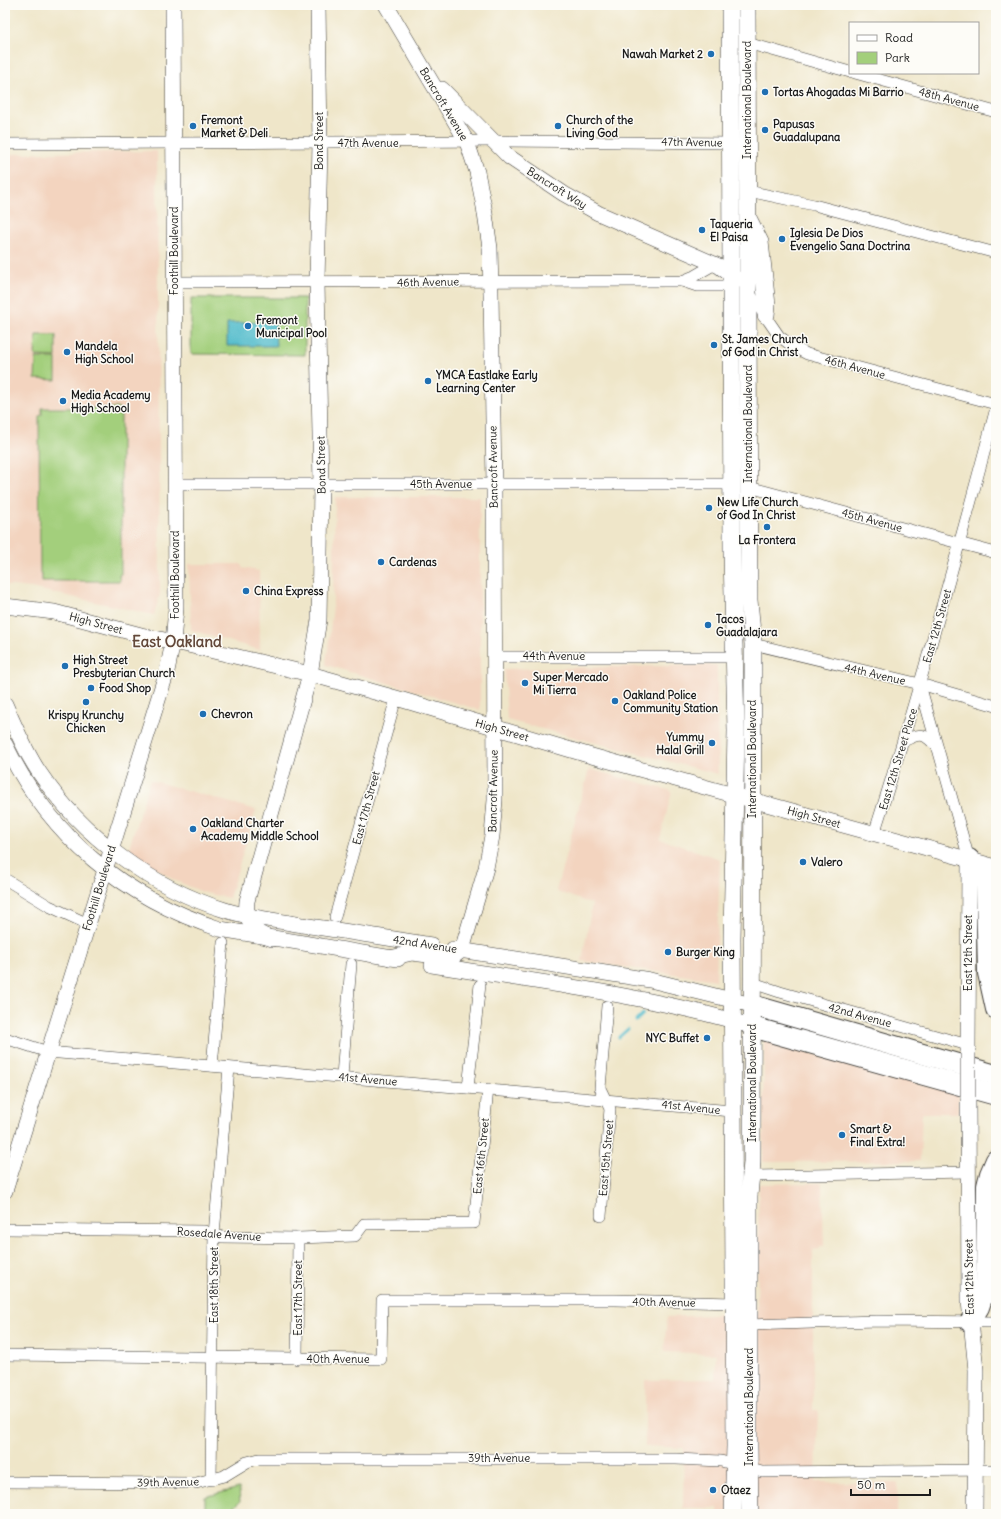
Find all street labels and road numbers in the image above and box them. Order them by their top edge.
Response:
street label: International Boulevard [740,40,754,159]
street label: Bancroft Avenue [417,65,471,143]
street label: 48th Avenue [917,84,981,114]
street label: Bond Street [312,112,326,170]
street label: 47th Avenue [661,134,723,150]
street label: 47th Avenue [337,136,399,150]
street label: Bancroft Way [524,164,590,212]
street label: Foothill Boulevard [167,206,181,295]
street label: 46th Avenue [397,274,459,290]
street label: 46th Avenue [823,352,887,382]
street label: International Boulevard [741,364,755,483]
street label: Bancroft Avenue [485,425,501,508]
street label: Bond Street [313,435,329,494]
street label: 45th Avenue [410,477,472,491]
street label: 45th Avenue [840,505,904,535]
street label: Foothill Boulevard [168,530,182,619]
street label: East 12th Street [920,587,954,665]
street label: High Street [68,609,125,637]
street label: 44th Avenue [523,649,585,663]
street label: 44th Avenue [843,660,907,688]
street label: International Boulevard [745,699,759,818]
street label: East 12th Street Place [876,706,920,812]
street label: High Street [474,716,531,744]
street label: Bancroft Avenue [485,749,501,832]
street label: East 17th Street [349,769,383,846]
street label: High Street [786,803,843,831]
street label: Foothill Boulevard [79,843,119,932]
street label: East 12th Street [961,915,975,991]
street label: 42nd Avenue [392,932,458,956]
street label: 42nd Avenue [827,1000,893,1030]
street label: International Boulevard [745,1023,759,1142]
street label: 41st Avenue [338,1069,398,1089]
street label: 41st Avenue [661,1097,721,1117]
street label: East 16th Street [470,1117,492,1195]
street label: East 15th Street [596,1119,616,1197]
street label: Rosedale Avenue [176,1224,262,1244]
street label: East 12th Street [961,1238,977,1315]
street label: East 18th Street [207,1246,221,1323]
street label: East 17th Street [291,1260,305,1336]
street label: 40th Avenue [632,1294,696,1310]
street label: International Boulevard [742,1347,756,1466]
street label: 40th Avenue [306,1352,370,1366]
street label: 39th Avenue [468,1451,530,1465]
street label: 39th Avenue [137,1474,199,1490]

